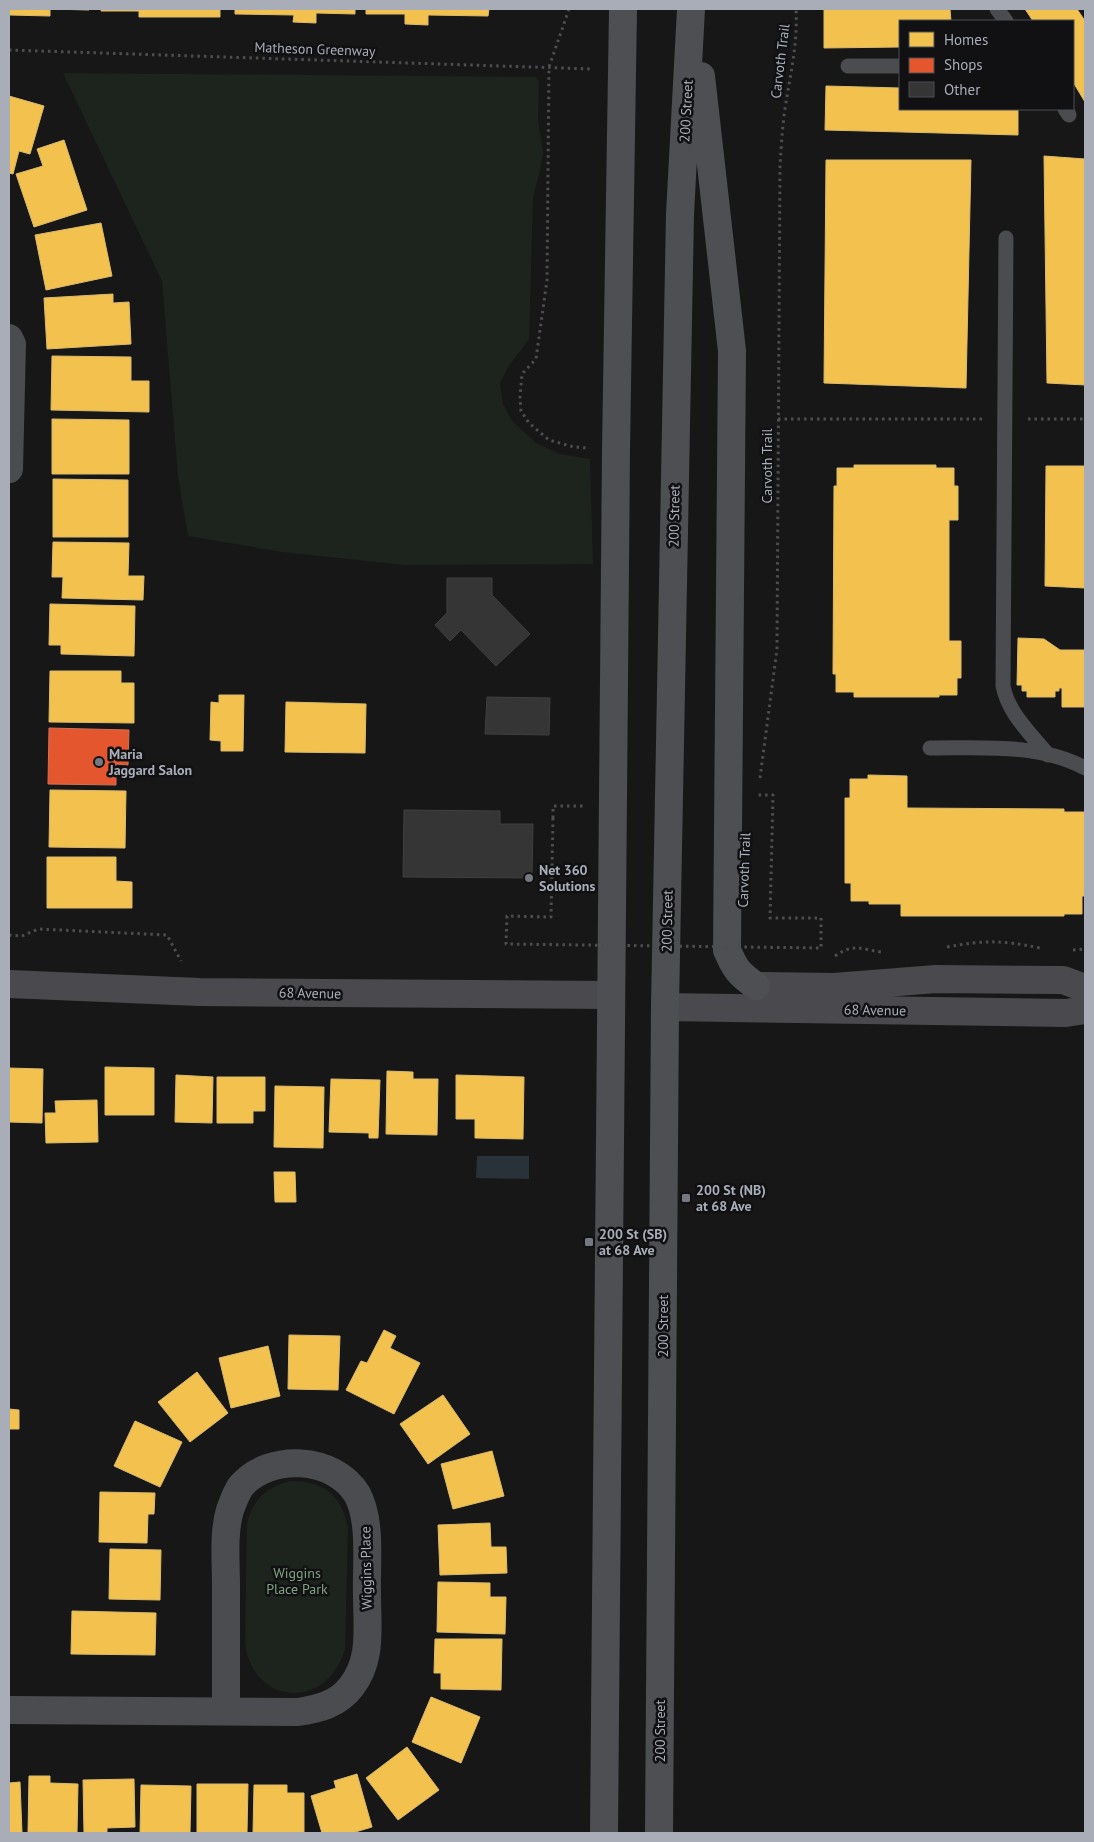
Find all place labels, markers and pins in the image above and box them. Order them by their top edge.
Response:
place label: Maria Jaggard Salon [108,745,192,779]
marker: Maria Jaggard Salon [93,756,105,768]
place label: Net 360 Solutions [539,861,595,895]
marker: Net 360 Solutions [523,872,535,884]
place label: 200 St (NB) at 68 Ave [696,1181,766,1215]
marker: 200 St (NB) at 68 Ave [680,1192,692,1204]
place label: 200 St (SB) at 68 Ave [599,1225,667,1259]
marker: 200 St (SB) at 68 Ave [583,1236,595,1248]

